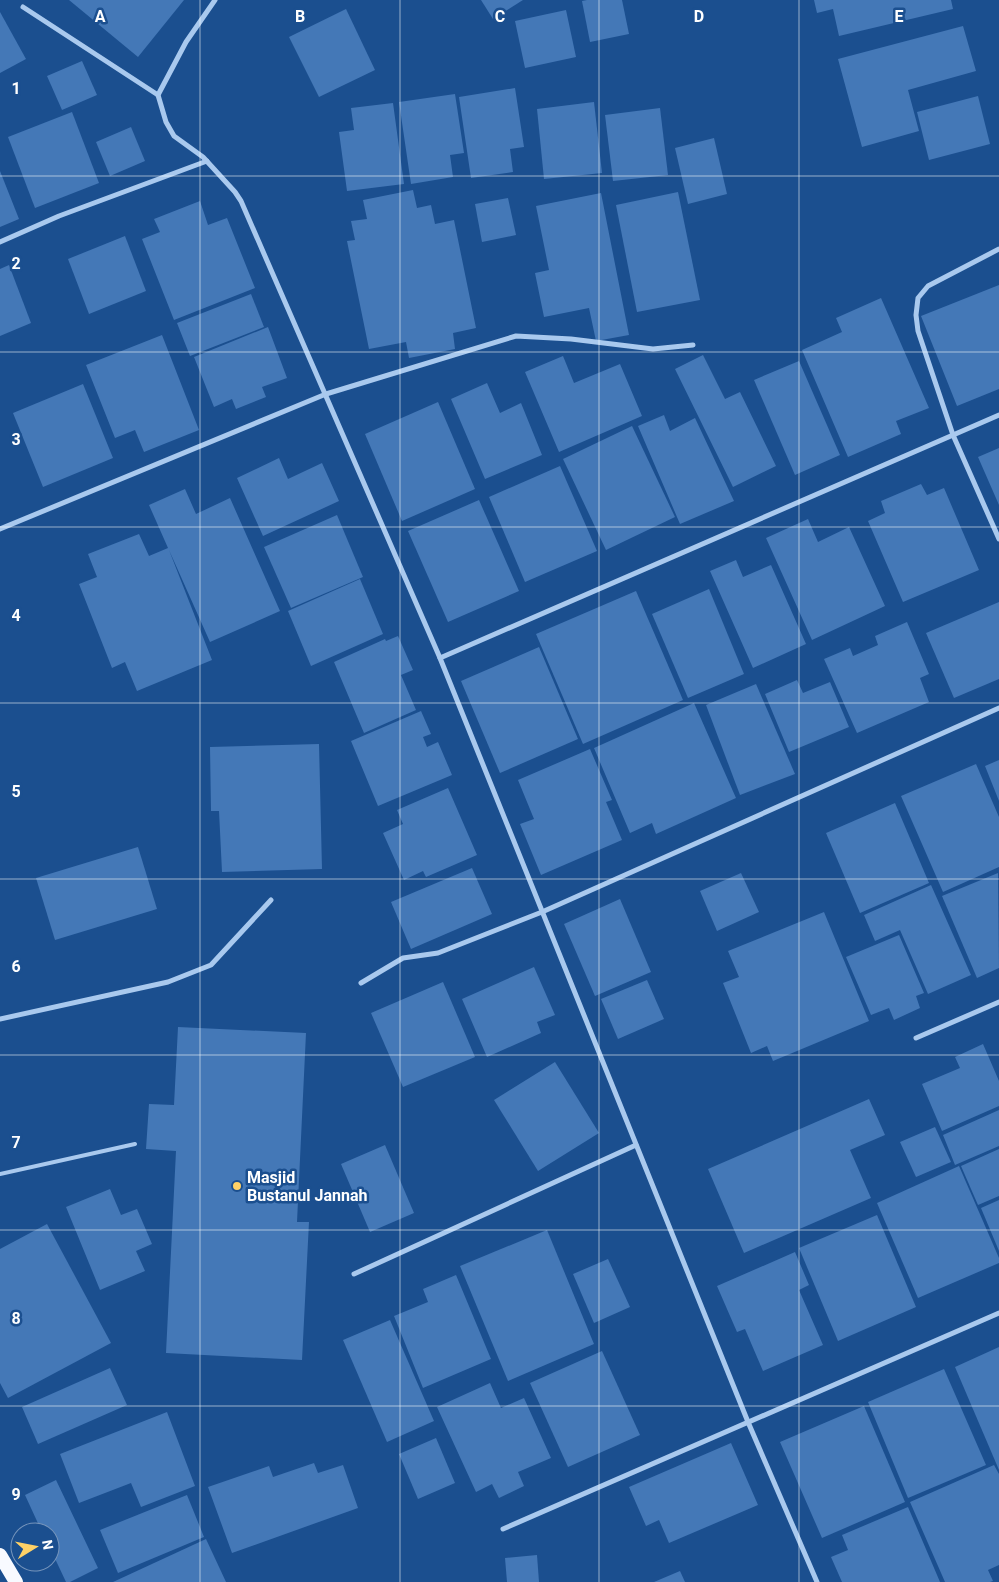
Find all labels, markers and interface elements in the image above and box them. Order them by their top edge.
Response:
text: A [95,7,106,26]
text: B [295,7,305,26]
text: C [495,7,505,26]
text: D [694,7,704,26]
text: E [895,7,904,26]
text: 1 [11,79,21,98]
text: 2 [11,254,21,273]
text: 3 [11,430,21,449]
text: 4 [11,606,21,625]
text: 5 [11,782,21,801]
text: 6 [11,957,21,976]
text: 7 [11,1133,21,1152]
place label: Masjid Bustanul Jannah [247,1168,368,1205]
marker: Masjid Bustanul Jannah [231,1180,243,1192]
text: 8 [11,1309,21,1328]
text: 9 [11,1485,21,1504]
north arrow [10,1522,60,1572]
text: N [39,1538,57,1551]

